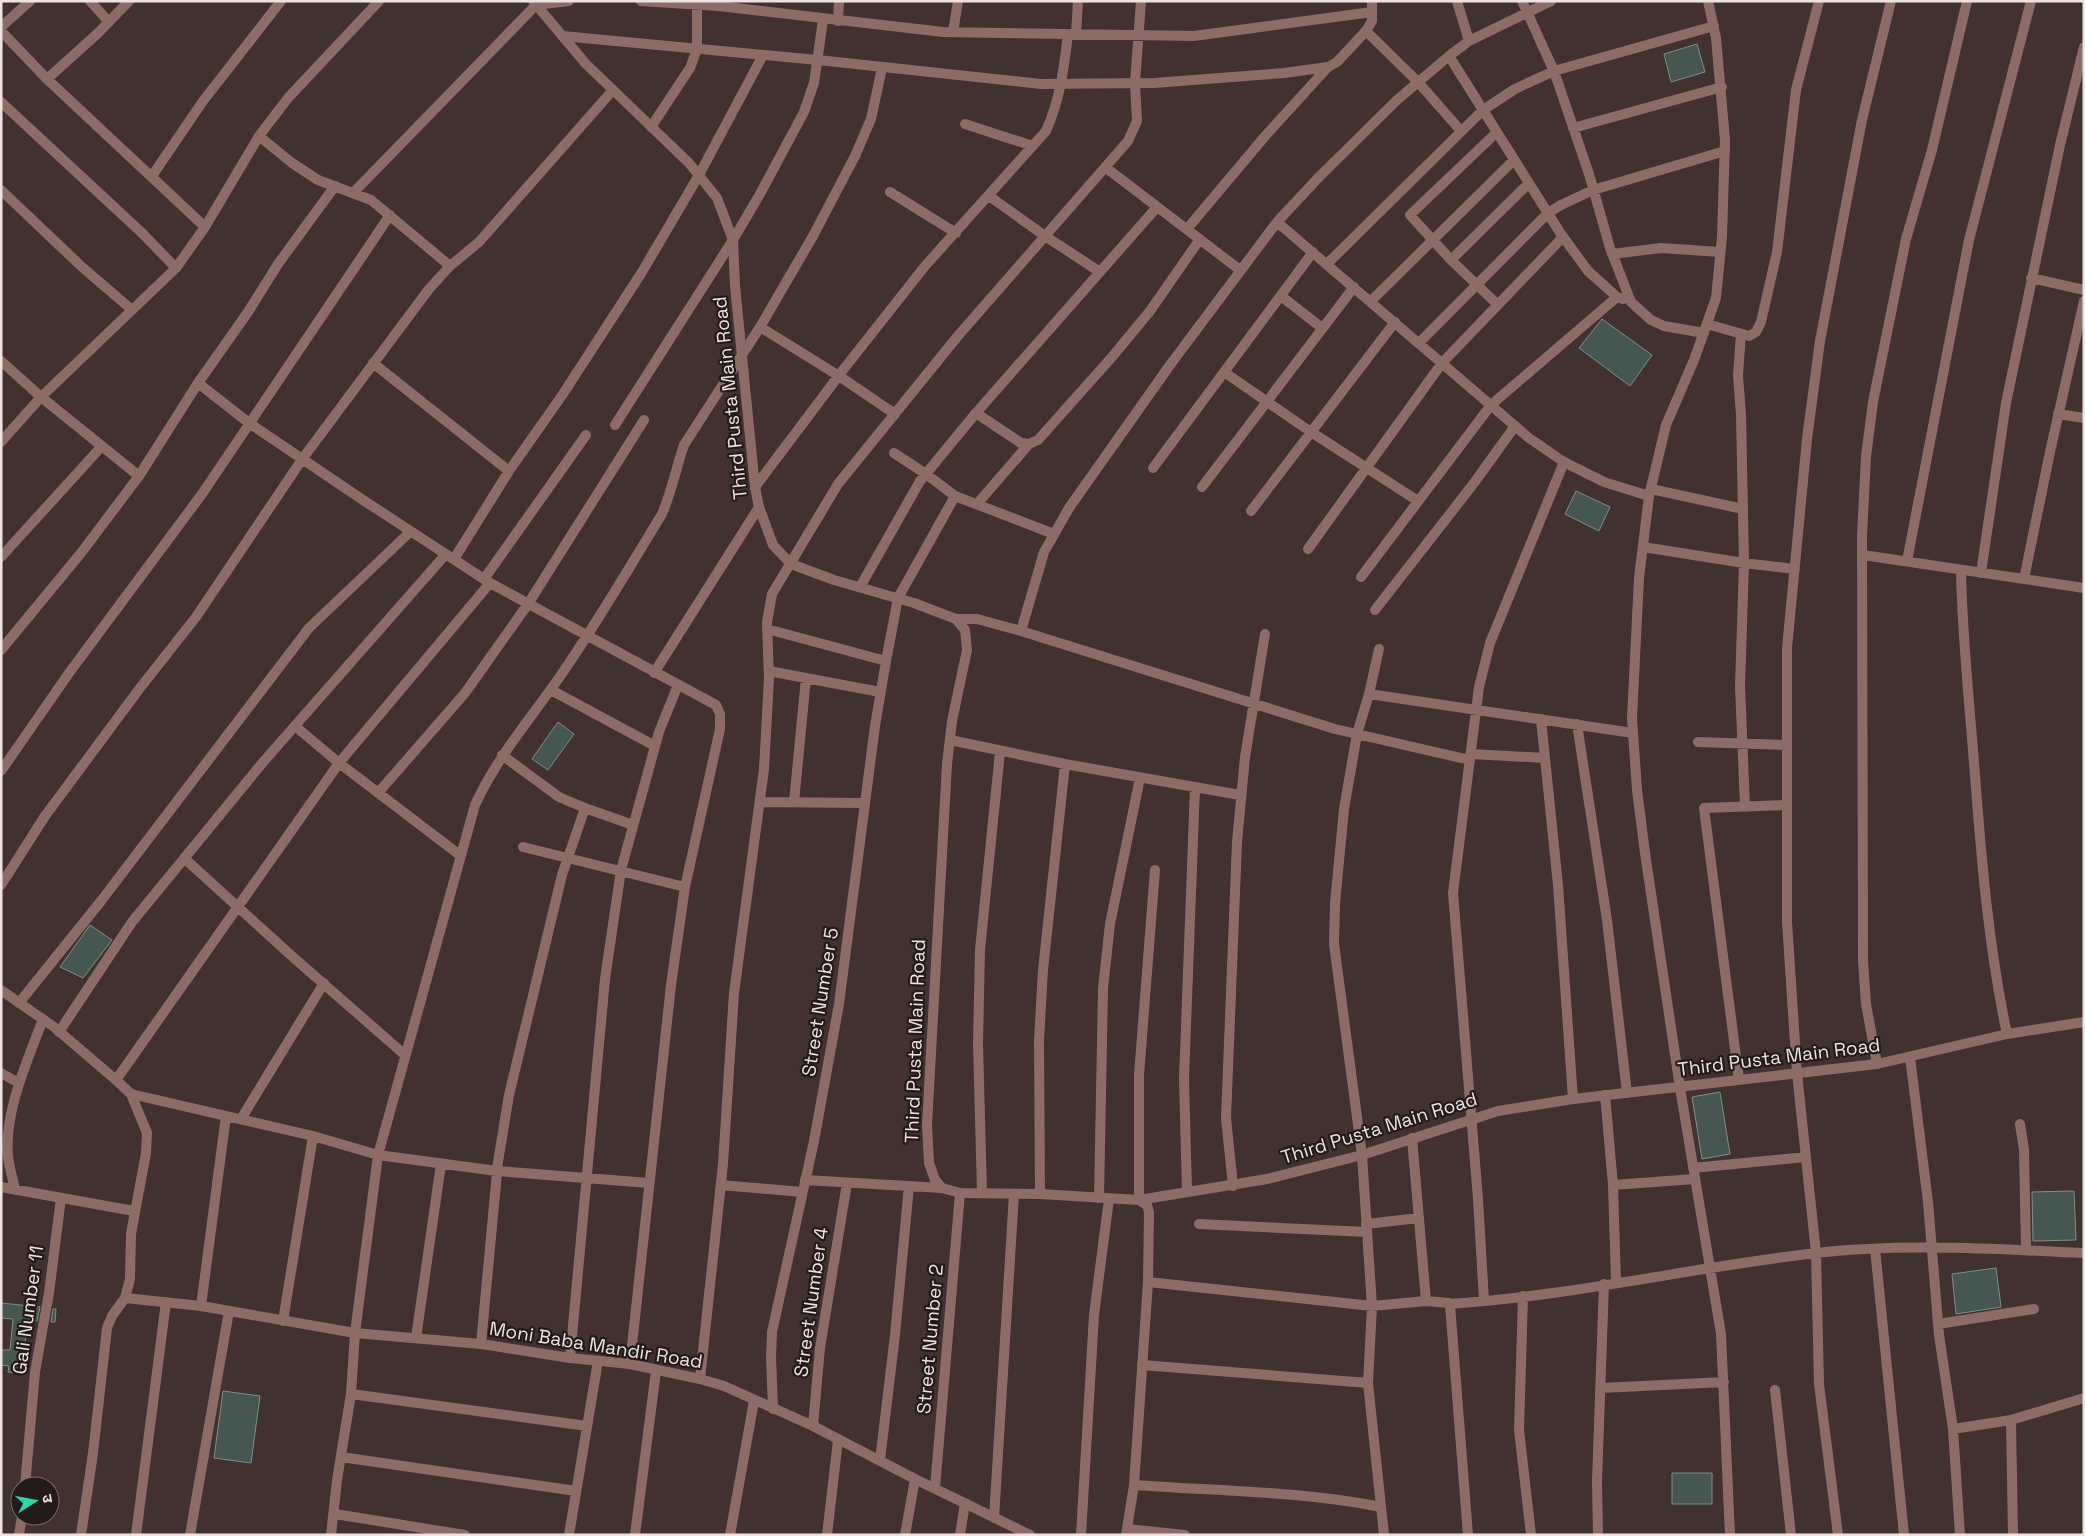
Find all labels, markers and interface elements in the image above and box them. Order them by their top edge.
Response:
street label: Third Pusta Main Road [707,295,753,501]
street label: Street Number 5 [796,926,844,1078]
street label: Third Pusta Main Road [899,939,931,1143]
street label: Third Pusta Main Road [1676,1032,1882,1082]
street label: Third Pusta Main Road [1278,1086,1480,1170]
street label: Street Number 4 [788,1225,834,1378]
street label: Gali Number 11 [7,1244,49,1376]
street label: Street Number 2 [911,1263,949,1415]
street label: Moni Baba Mandir Road [488,1316,704,1374]
north arrow [10,1476,60,1526]
text: उ [38,1493,58,1505]

